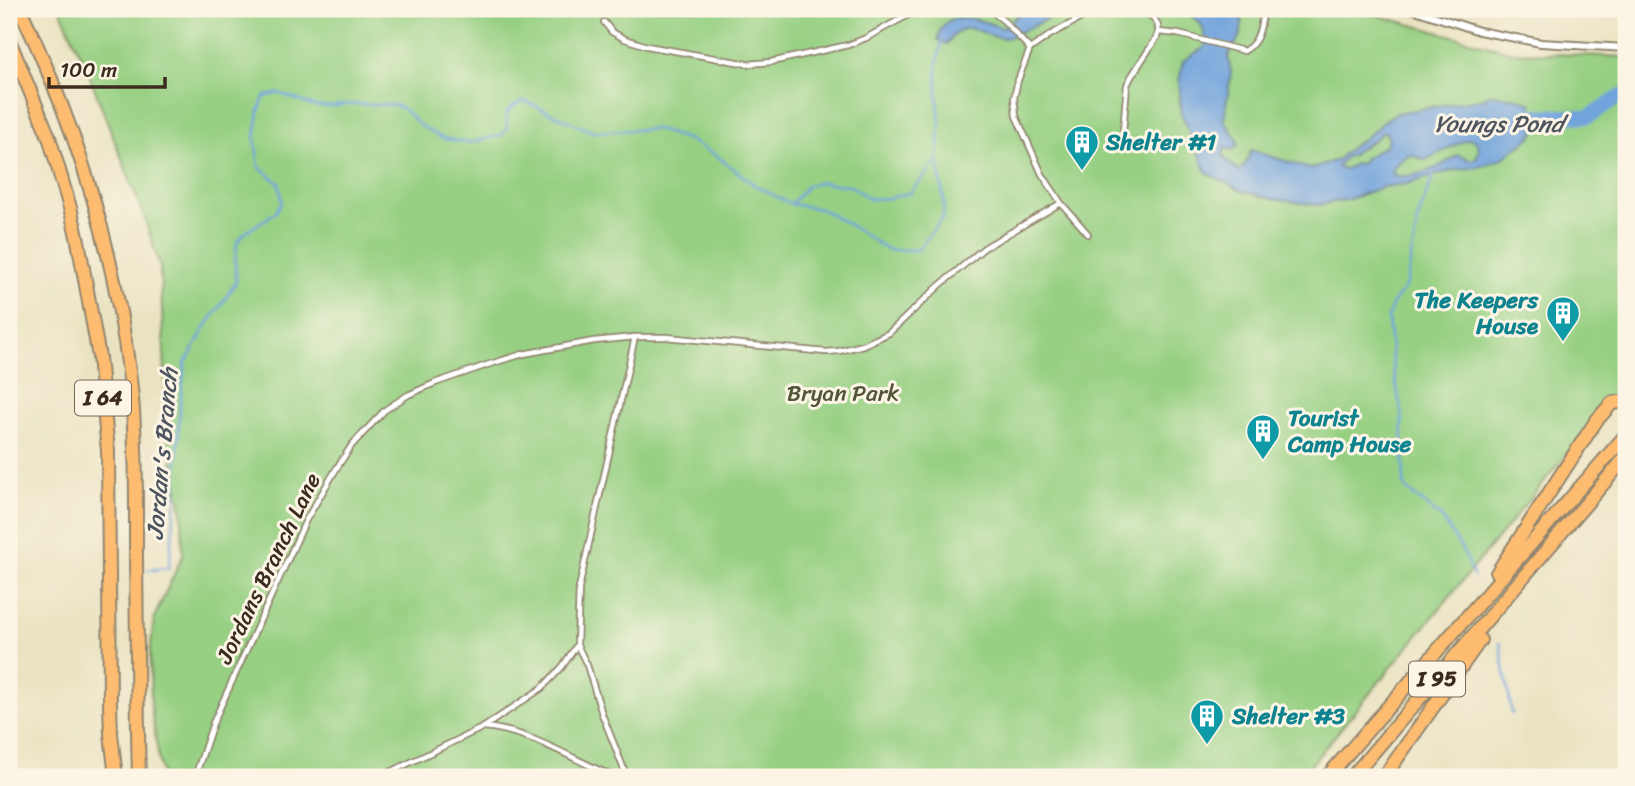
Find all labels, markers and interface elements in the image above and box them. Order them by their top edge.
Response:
scale bar [49,46,164,90]
text: 100 m [60,51,117,89]
water label: Youngs Pond [1435,103,1570,145]
place label: Shelter #1 [1105,122,1216,163]
building icon: Shelter #1 [1063,123,1101,172]
place label: The Keepers House [1414,280,1539,347]
building icon: The Keepers House [1544,294,1582,343]
water label: Jordan's Branch [134,364,191,541]
park label: Bryan Park [787,373,899,414]
road number: I 64 [75,380,131,416]
place label: Tourist Camp House [1287,398,1411,465]
building icon: Tourist Camp House [1244,412,1282,461]
street label: Jordans Branch Lane [204,465,333,672]
road number: I 95 [1409,662,1465,696]
place label: Shelter #3 [1231,696,1345,737]
building icon: Shelter #3 [1188,697,1226,746]

